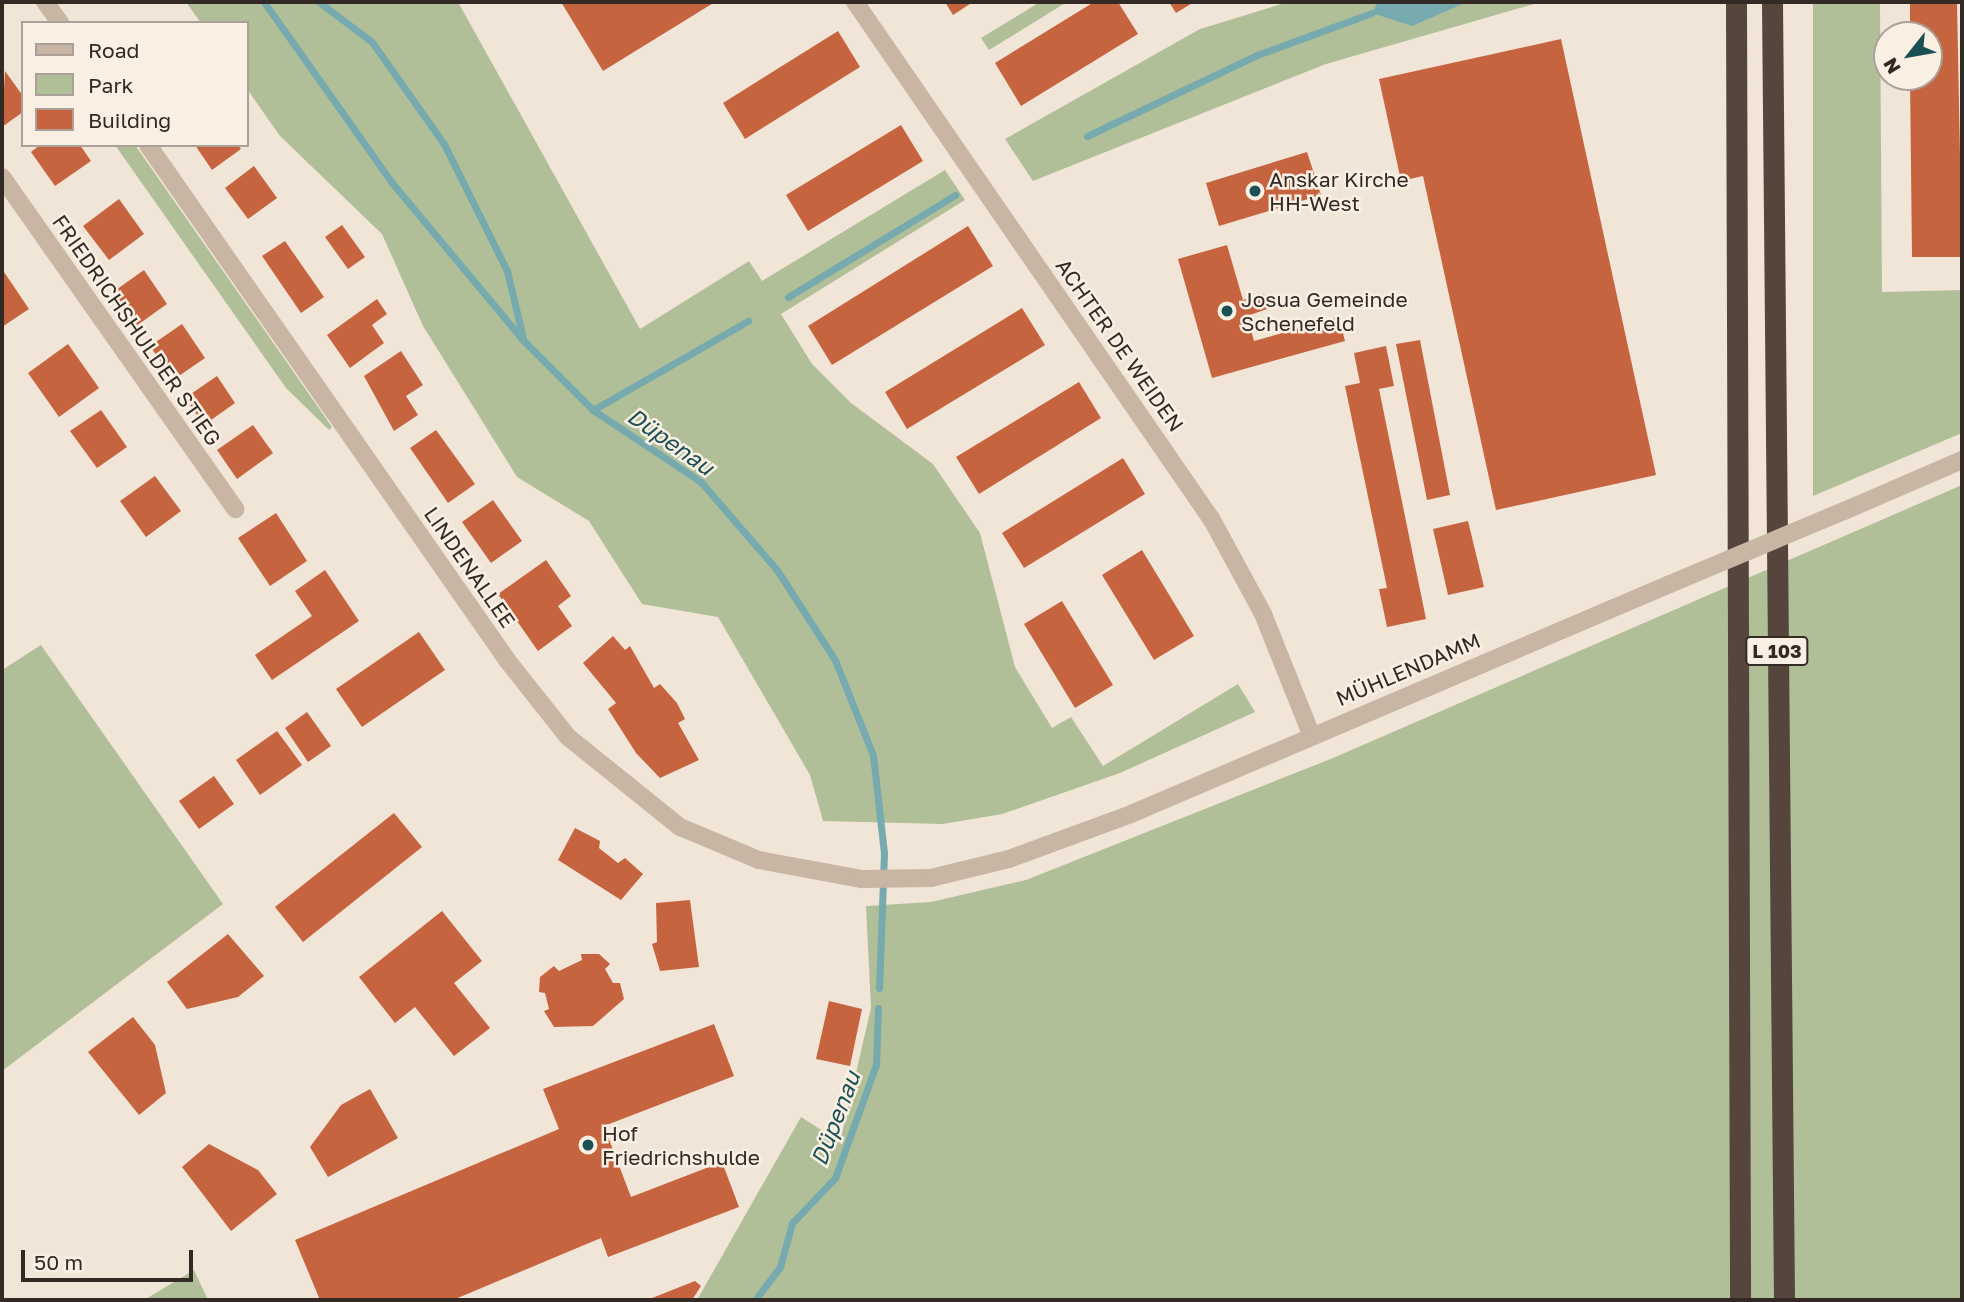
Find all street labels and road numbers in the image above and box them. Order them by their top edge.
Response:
street label: FRIEDRICHSHULDER STIEG [48,210,226,450]
street label: ACHTER DE WEIDEN [1051,254,1189,436]
street label: LINDENALLEE [419,502,521,632]
street label: MÜHLENDAMM [1332,627,1484,711]
road number: L 103 [1744,636,1810,666]

